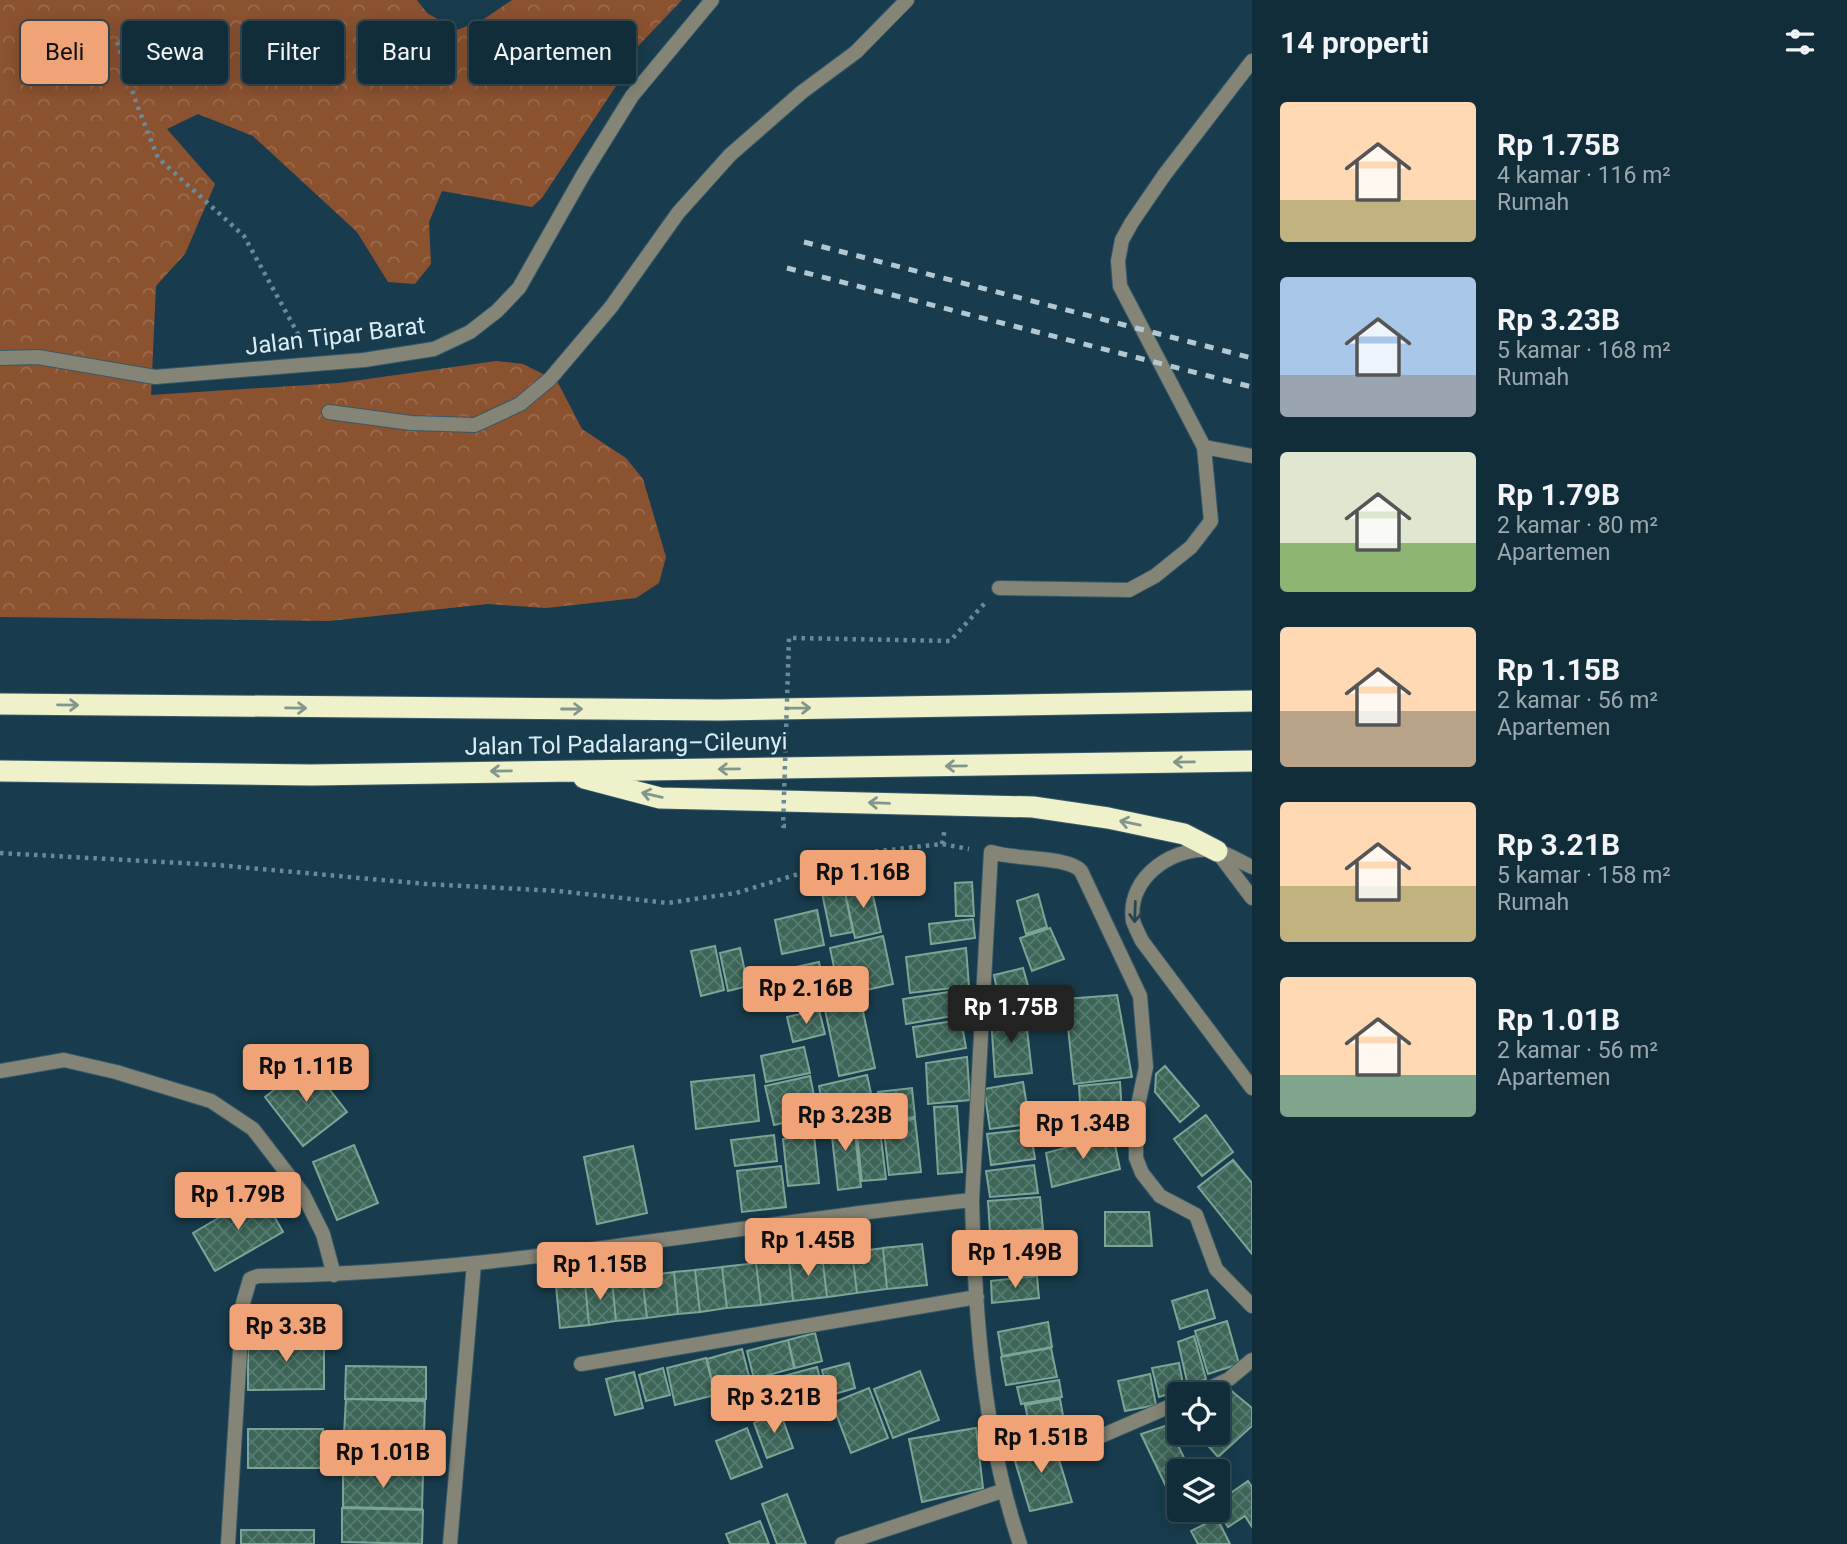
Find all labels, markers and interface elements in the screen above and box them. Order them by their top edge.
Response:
chip: Beli [21,21,108,84]
chip: Sewa [122,21,228,84]
chip: Filter [242,21,344,84]
chip: Baru [358,21,455,84]
chip: Apartemen [469,21,636,84]
icon: filters [1781,23,1819,61]
text: 14 properti [1280,25,1429,60]
text: Rp 1.75B [1497,127,1620,162]
icon: home [1336,130,1420,214]
text: 4 kamar · 116 m² [1497,162,1671,189]
text: Rumah [1497,189,1569,216]
text: Rp 3.23B [1497,302,1620,337]
icon: home [1336,305,1420,389]
street label: Jalan Tipar Barat [243,311,427,361]
text: 5 kamar · 168 m² [1497,337,1671,364]
text: Rumah [1497,364,1569,391]
text: Rp 1.79B [1497,477,1620,512]
icon: home [1336,480,1420,564]
text: 2 kamar · 80 m² [1497,512,1658,539]
text: Apartemen [1497,539,1611,566]
text: Rp 1.15B [1497,652,1620,687]
icon: home [1336,655,1420,739]
text: 2 kamar · 56 m² [1497,687,1658,714]
one-way arrow [56,698,79,712]
one-way arrow [284,701,307,715]
one-way arrow [788,701,811,715]
one-way arrow [560,702,583,716]
text: Apartemen [1497,714,1611,741]
street label: Jalan Tol Padalarang–Cileunyi [464,727,788,761]
one-way arrow [1173,755,1196,769]
one-way arrow [945,759,968,773]
one-way arrow [718,762,741,775]
one-way arrow [490,765,513,778]
one-way arrow [641,788,664,801]
one-way arrow [868,797,891,810]
one-way arrow [1119,815,1142,829]
text: Rp 3.21B [1497,827,1620,862]
icon: home [1336,830,1420,914]
pin: Rp 1.16B [791,850,935,910]
text: Rp 1.16B [816,859,910,886]
text: 5 kamar · 158 m² [1497,862,1671,889]
text: Rumah [1497,889,1569,916]
one-way arrow [1129,900,1142,923]
pin: Rp 2.16B [734,967,878,1026]
text: Rp 2.16B [759,975,853,1002]
pin: Rp 1.75B [939,986,1083,1045]
text: Rp 1.75B [964,994,1058,1021]
text: Rp 1.01B [1497,1002,1620,1037]
icon: home [1336,1005,1420,1089]
text: 2 kamar · 56 m² [1497,1037,1658,1064]
pin: Rp 1.11B [234,1044,378,1104]
text: Rp 1.11B [259,1053,353,1080]
text: Apartemen [1497,1064,1611,1091]
pin: Rp 3.23B [773,1094,917,1153]
text: Rp 3.23B [798,1102,892,1129]
pin: Rp 1.34B [1011,1102,1155,1161]
text: Rp 1.34B [1036,1110,1130,1137]
pin: Rp 1.79B [166,1172,310,1232]
text: Rp 1.79B [191,1181,285,1208]
pin: Rp 1.45B [736,1218,880,1278]
text: Rp 1.45B [761,1227,855,1254]
pin: Rp 1.49B [943,1230,1087,1290]
text: Rp 1.49B [968,1239,1062,1266]
pin: Rp 1.15B [528,1242,672,1302]
text: Rp 1.15B [553,1251,647,1278]
pin: Rp 3.3B [221,1304,351,1364]
text: Rp 3.3B [245,1313,327,1340]
pin: Rp 3.21B [702,1376,846,1435]
map controls [1167,1382,1230,1522]
button: locate [1167,1382,1230,1445]
text: Rp 3.21B [727,1384,821,1411]
pin: Rp 1.51B [969,1416,1113,1475]
text: Rp 1.51B [994,1424,1088,1451]
pin: Rp 1.01B [311,1430,455,1490]
text: Rp 1.01B [336,1439,430,1466]
button: layers [1167,1459,1230,1522]

